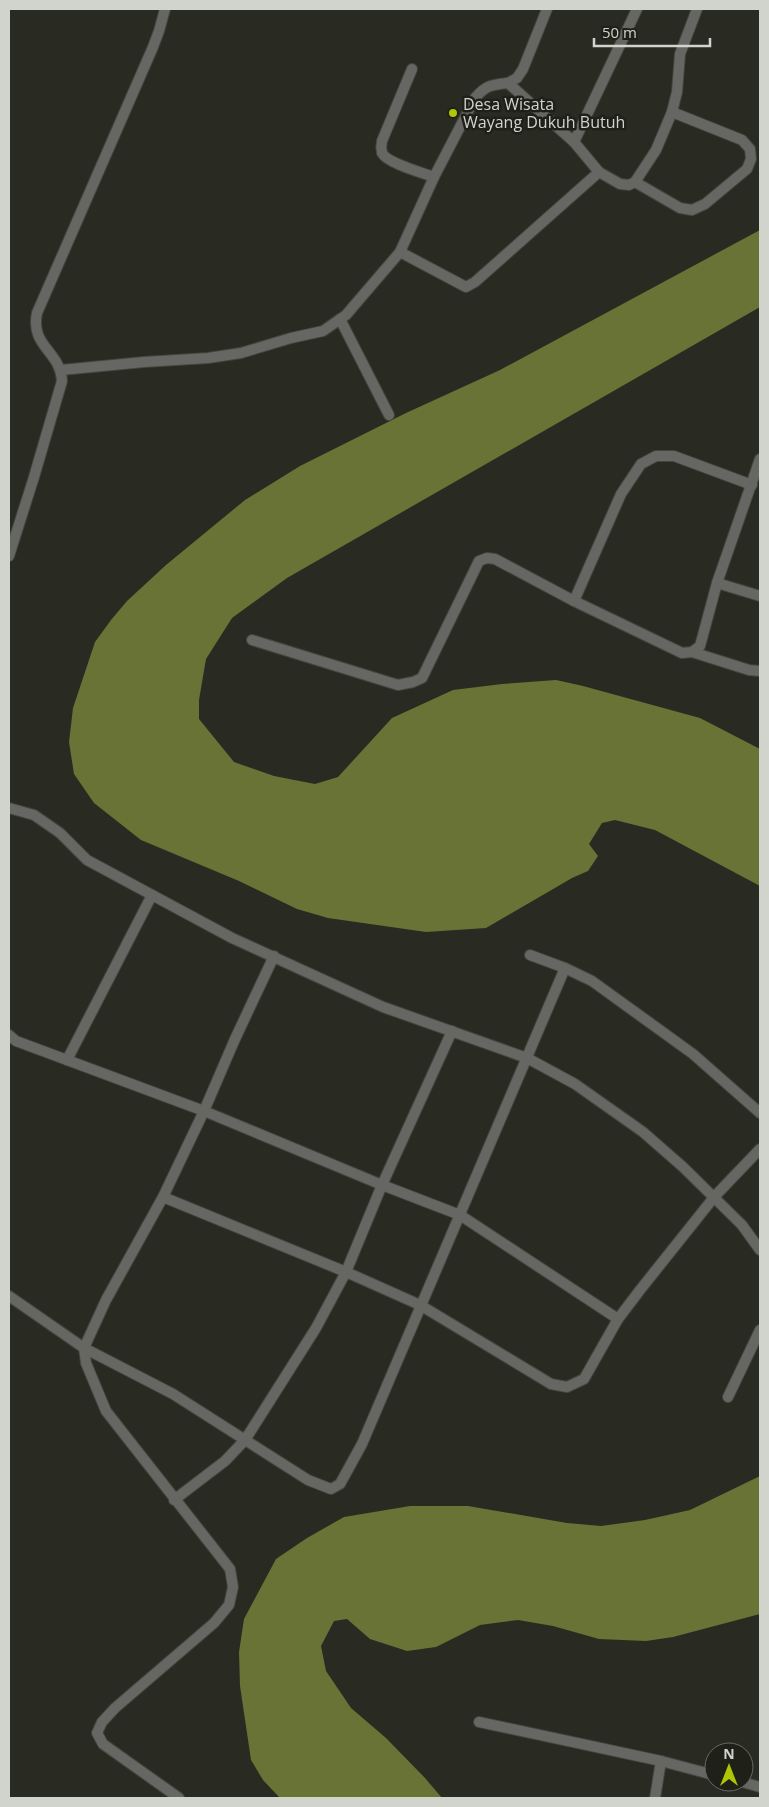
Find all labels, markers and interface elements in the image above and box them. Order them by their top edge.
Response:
scale bar [594,15,710,47]
text: 50 m [602,22,637,42]
place label: Desa Wisata Wayang Dukuh Butuh [463,93,625,133]
marker: Desa Wisata Wayang Dukuh Butuh [447,107,459,119]
north arrow [704,1742,754,1792]
text: N [723,1744,735,1763]

